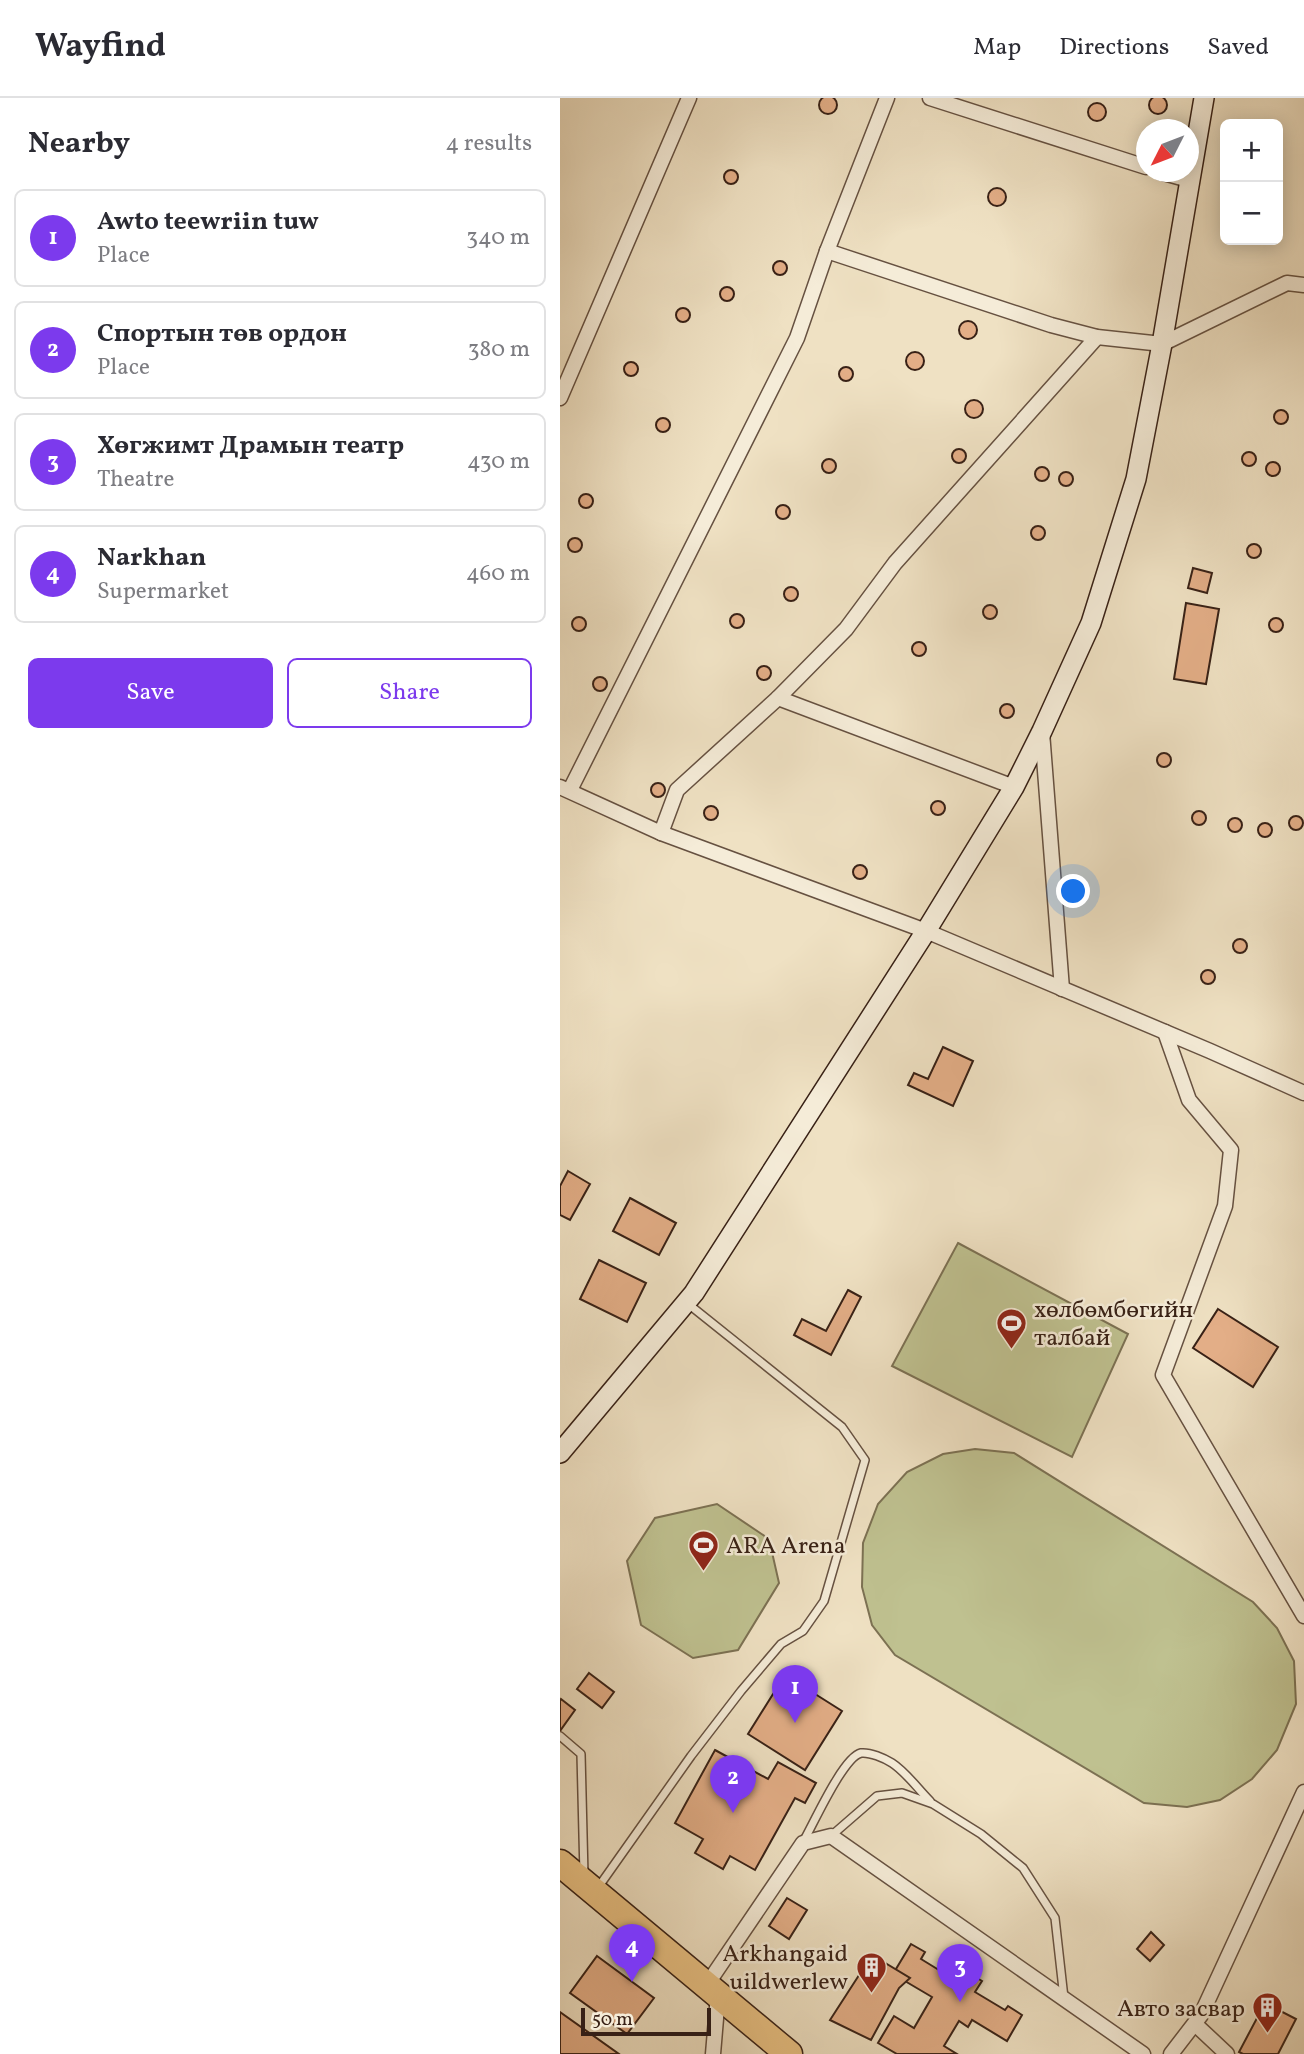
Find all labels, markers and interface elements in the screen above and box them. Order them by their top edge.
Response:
text: Wayfind [35,25,166,71]
text: Map [973,31,1021,65]
text: Directions [1059,31,1169,65]
text: Saved [1207,31,1269,65]
north arrow [1136,119,1199,182]
map controls [1220,119,1283,245]
button: + [1220,119,1283,182]
text: Nearby [28,123,130,165]
text: 4 results [446,128,532,160]
button: − [1220,182,1283,245]
text: Awto teewriin tuw [97,204,319,240]
text: 1 [48,222,58,254]
text: 340 m [466,222,530,254]
text: Place [97,240,150,272]
text: Спортын төв ордон [97,316,347,352]
text: 2 [47,334,59,366]
text: 380 m [468,334,530,366]
text: Place [97,352,150,384]
text: Хөгжимт Драмын театр [97,428,404,464]
text: 3 [47,446,59,478]
text: 430 m [467,446,530,478]
text: Theatre [97,464,174,496]
text: Narkhan [97,540,206,576]
text: 4 [46,558,60,590]
text: 460 m [466,558,530,590]
text: Supermarket [97,576,229,608]
button: Save [28,658,273,728]
button: Share [287,658,532,728]
your location [1056,874,1090,908]
place label: хөлбөмбөгийн талбай [1034,1294,1193,1356]
sports icon: хөлбөмбөгийн талбай [994,1306,1028,1350]
sports icon: ARA Arena [686,1528,720,1572]
place label: ARA Arena [726,1530,846,1564]
pin: 1 [772,1665,818,1723]
pin: 2 [710,1755,756,1813]
pin: 4 [609,1924,655,1982]
place label: Arkhangaid uildwerlew [722,1938,848,2000]
pin: 3 [937,1944,983,2002]
building icon: Arkhangaid uildwerlew [854,1950,888,1994]
building icon: Авто засвар [1251,1991,1285,2035]
place label: Авто засвар [1117,1993,1245,2027]
scale bar [581,2005,710,2037]
text: 50 m [592,2007,633,2033]

